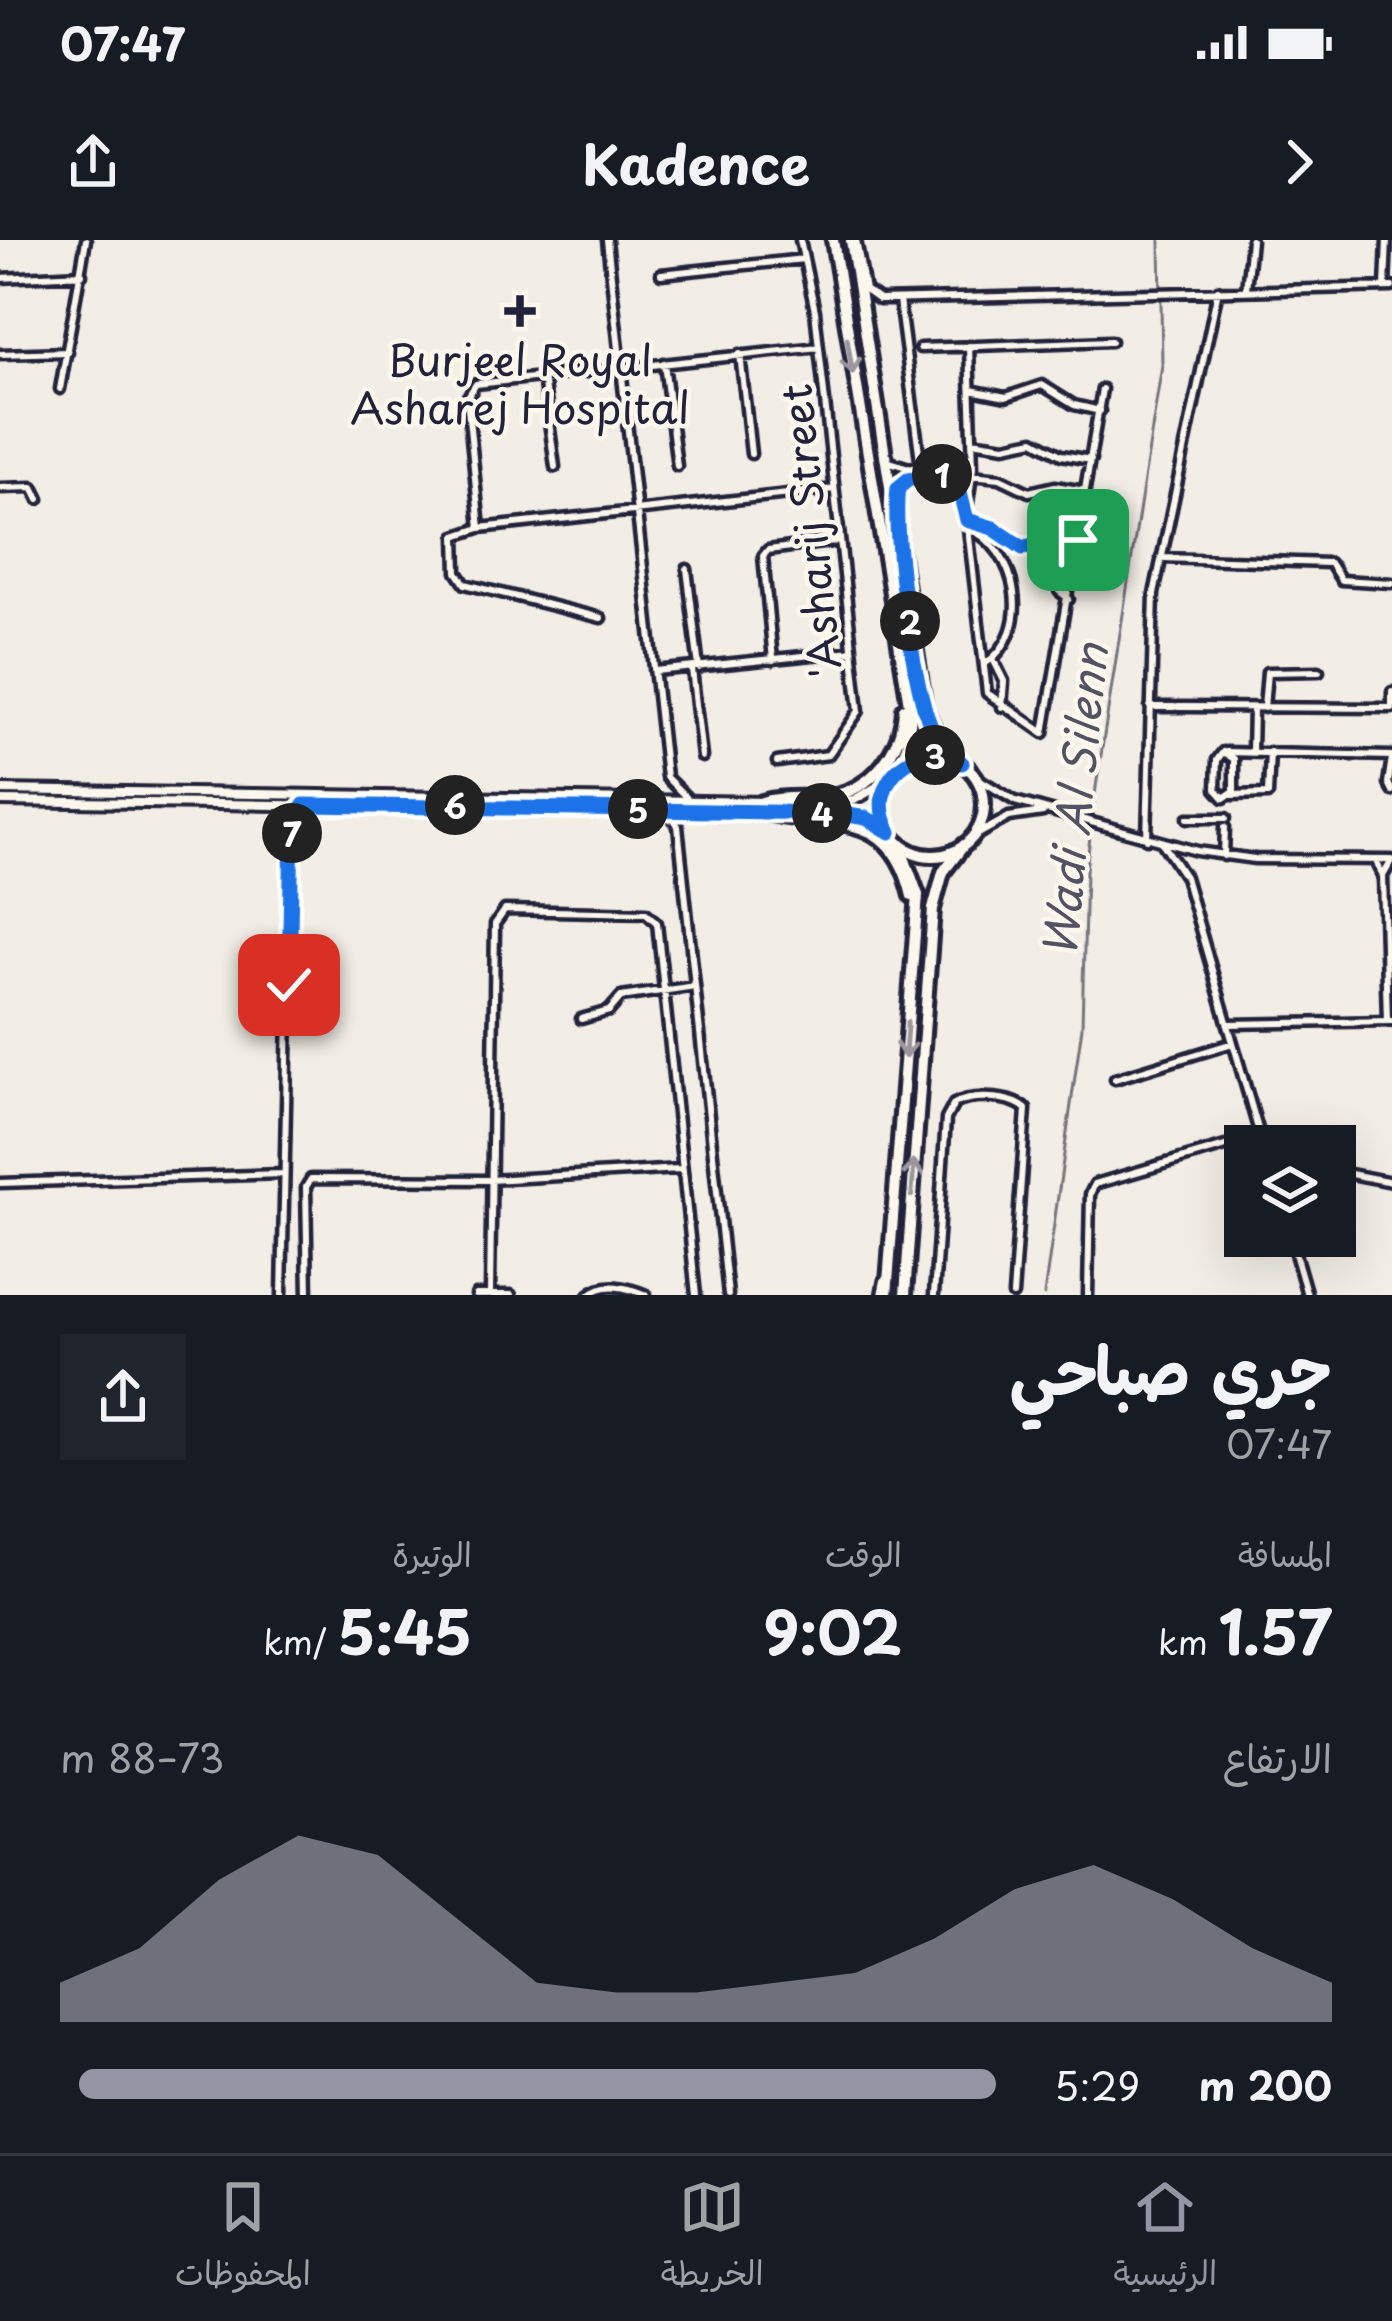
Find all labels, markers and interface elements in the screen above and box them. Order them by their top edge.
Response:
text: 07:47 [60,8,185,76]
text: Kadence [582,122,810,203]
icon: share [60,129,126,195]
icon: forward [1266,129,1332,195]
marker: Burjeel Royal Asharej Hospital [504,295,536,327]
place label: Burjeel Royal Asharej Hospital [350,327,690,438]
one-way arrow [839,335,862,374]
street label: 'Asharij Street [762,381,856,681]
pin: 1 [912,444,972,504]
text: 1 [934,449,950,499]
pin [1027,489,1129,591]
icon: arrive [1045,507,1111,573]
pin: 2 [880,591,940,651]
text: 2 [898,596,922,646]
water label: Wadi Al Silenn [1023,638,1123,960]
pin: 3 [905,725,965,785]
text: 3 [924,730,946,780]
pin: 6 [425,775,485,835]
pin: 5 [608,779,668,839]
text: 6 [443,780,467,830]
pin: 4 [792,783,852,843]
text: 5 [627,784,649,834]
text: 4 [811,788,833,838]
pin: 7 [262,803,322,863]
text: 7 [283,808,301,858]
pin [238,934,340,1036]
icon: check [256,952,322,1018]
one-way arrow [895,1020,918,1059]
map controls [1224,1125,1356,1257]
button: layers [1224,1125,1356,1257]
one-way arrow [901,1159,924,1198]
text: جري صباحي [1009,1318,1332,1417]
button: share [60,1334,186,1460]
text: 07:47 [1226,1413,1332,1472]
text: الوتيرة [392,1528,472,1578]
text: الوقت [825,1528,902,1578]
text: المسافة [1238,1528,1332,1578]
text: 5:45 [337,1585,472,1675]
text: 9:02 [764,1585,902,1675]
text: 1.57 [1218,1585,1332,1675]
text: /km [263,1616,337,1666]
text: km [1158,1616,1218,1666]
text: 73–88 m [60,1727,224,1786]
text: الارتفاع [1223,1727,1332,1786]
text: 5:29 [1054,2055,1140,2114]
text: 200 m [1199,2055,1332,2114]
tab: المحفوظات [175,2174,311,2303]
tab: الخريطة [661,2174,764,2303]
tab: الرئيسية [1113,2174,1217,2303]

